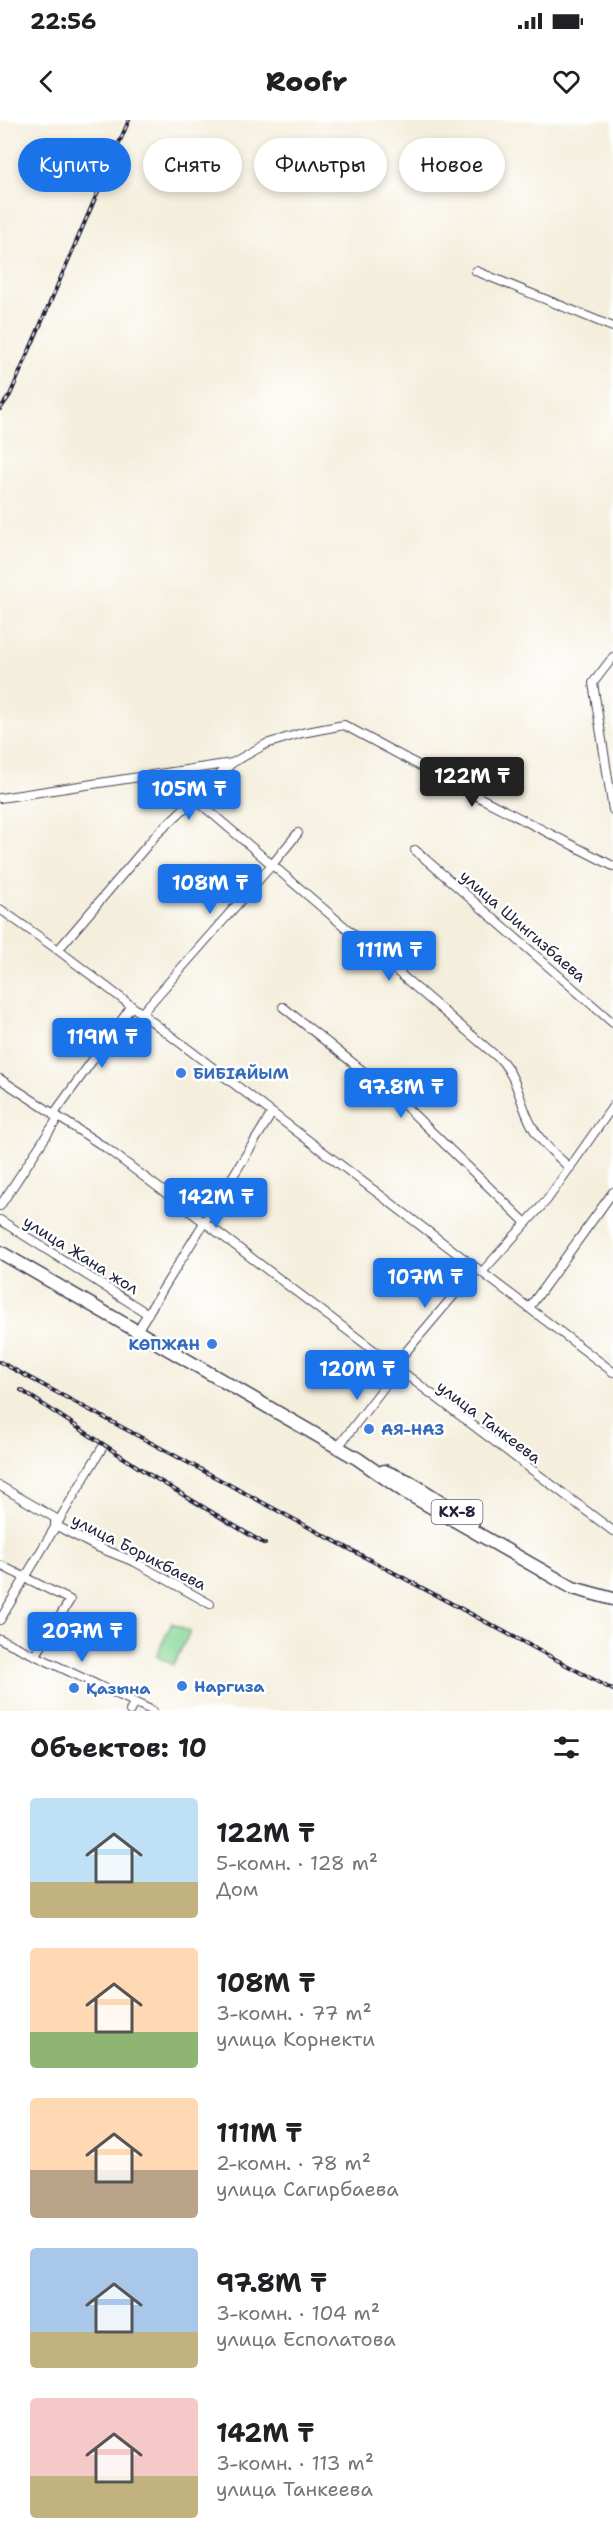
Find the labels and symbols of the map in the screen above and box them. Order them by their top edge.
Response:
pin: 122M ₸ [423,757,521,808]
pin: 105M ₸ [140,770,238,821]
pin: 108M ₸ [161,864,259,915]
street label: улица Шингизбаева [455,865,591,987]
pin: 111M ₸ [340,931,438,982]
pin: 119M ₸ [53,1018,151,1069]
place label: БИБІАЙЫМ [193,1063,289,1084]
marker: БИБІАЙЫМ [174,1066,188,1080]
pin: 97.8M ₸ [346,1068,456,1119]
pin: 142M ₸ [167,1178,265,1229]
street label: улица Жана жол [19,1211,143,1299]
pin: 107M ₸ [376,1258,474,1309]
place label: КӨПЖАН [128,1334,200,1355]
marker: КӨПЖАН [205,1337,219,1351]
pin: 120M ₸ [308,1350,406,1401]
street label: улица Танкеева [433,1376,545,1468]
place label: АЯ-НАЗ [381,1419,444,1440]
marker: АЯ-НАЗ [362,1422,376,1436]
road number: КХ-8 [432,1500,482,1524]
street label: улица Борикбаева [68,1509,210,1595]
pin: 207M ₸ [33,1612,131,1663]
place label: Наргиза [194,1676,264,1697]
place label: Қазына [86,1678,150,1699]
marker: Наргиза [175,1679,189,1693]
marker: Қазына [67,1681,81,1695]

